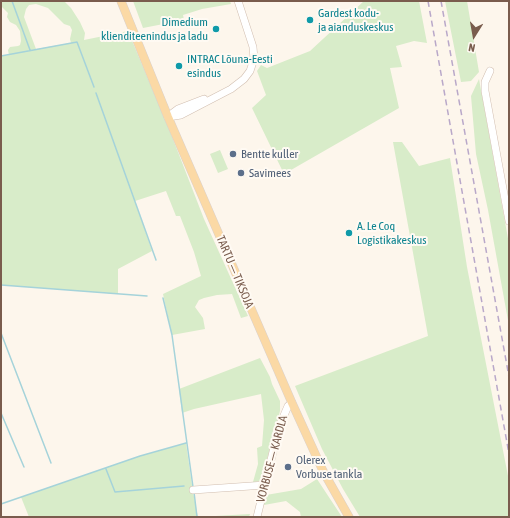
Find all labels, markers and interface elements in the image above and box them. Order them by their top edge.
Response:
place label: Gardest kodu- ja aianduskeskus [318,6,393,34]
place label: Dimedium klienditeenindus ja ladu [101,15,208,43]
marker: Gardest kodu- ja aianduskeskus [305,15,315,25]
north arrow [454,16,494,56]
marker: Dimedium klienditeenindus ja ladu [211,24,221,34]
text: N [467,41,476,54]
place label: INTRAC Lõuna-Eesti esindus [187,52,273,80]
marker: INTRAC Lõuna-Eesti esindus [174,61,184,71]
place label: Bentte kuller [241,147,298,161]
marker: Bentte kuller [228,149,238,159]
place label: Savimees [249,166,291,180]
marker: Savimees [236,168,246,178]
place label: A. Le Coq Logistikakeskus [357,219,427,247]
marker: A. Le Coq Logistikakeskus [344,228,354,238]
street label: TARTU — TIKSOJA [213,234,257,310]
street label: VORBUSE — KARDLA [253,414,291,504]
place label: Olerex Vorbuse tankla [296,453,362,481]
marker: Olerex Vorbuse tankla [283,462,293,472]

